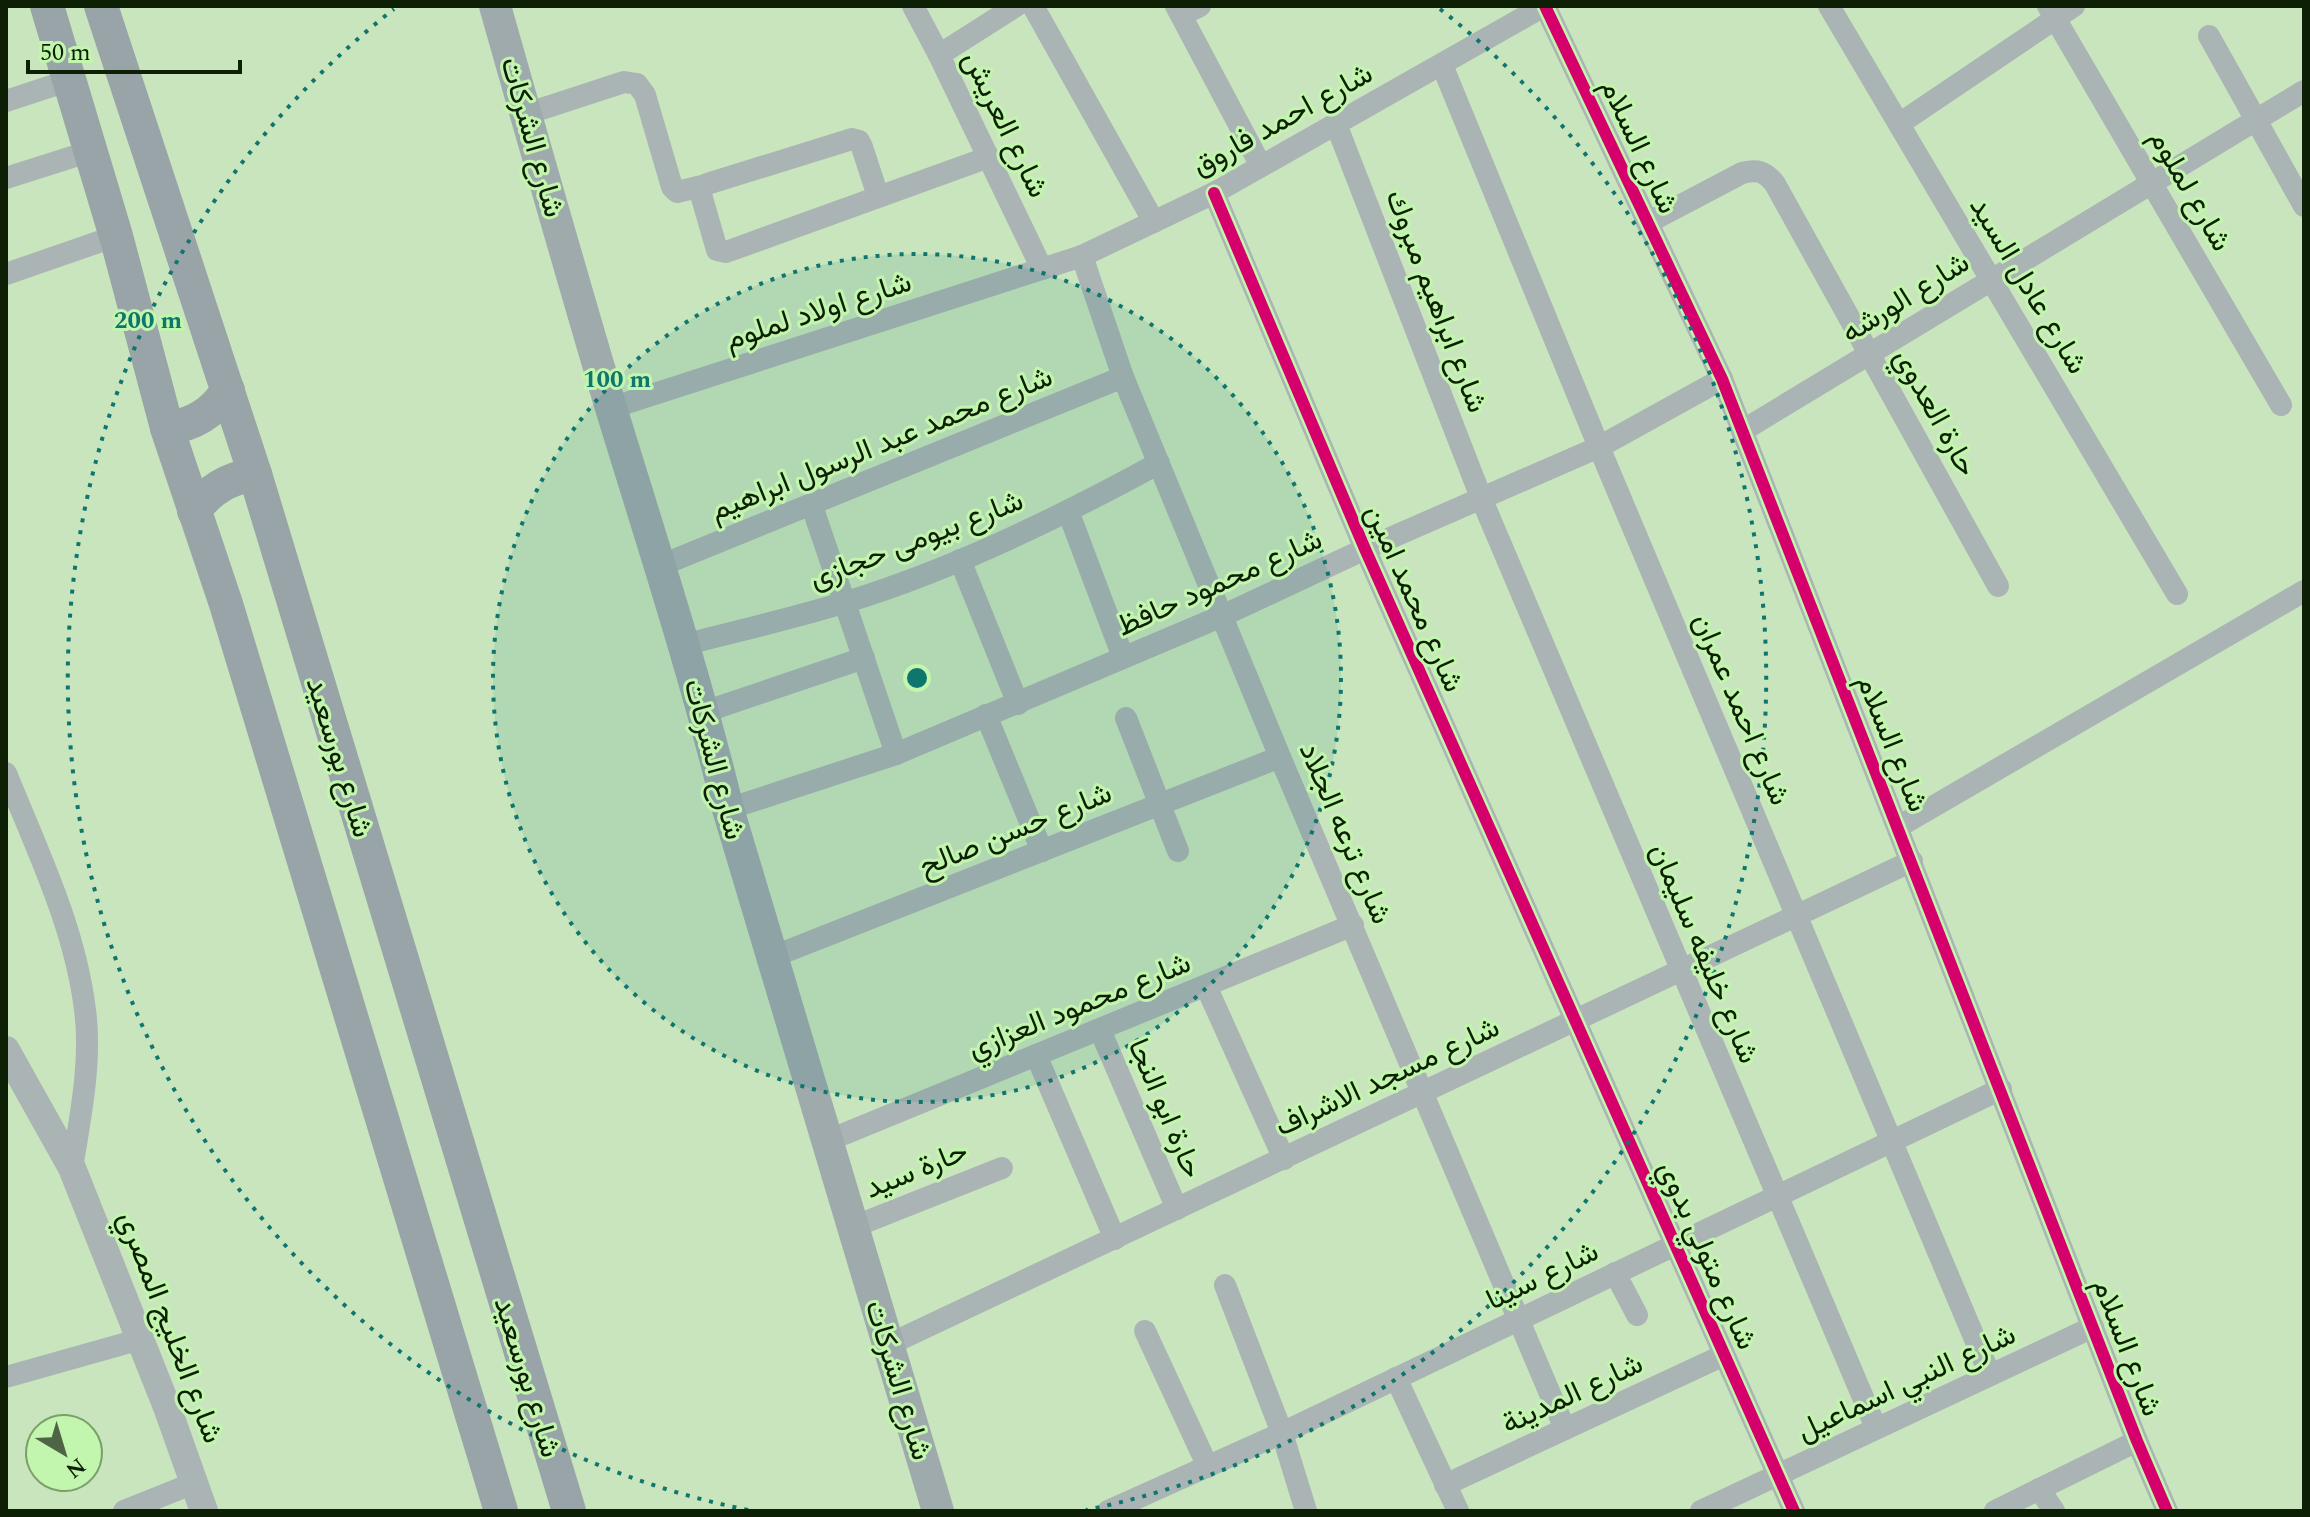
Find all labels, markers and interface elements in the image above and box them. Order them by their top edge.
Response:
scale bar [28,24,240,74]
text: 50 m [40,35,91,71]
street label: شارع العريش [950,43,1061,206]
street label: شارع احمد فاروق [1183,51,1382,189]
street label: شارع الشركات [487,52,577,223]
street label: شارع السلام [1588,71,1691,222]
street label: شارع لملوم [2137,121,2244,260]
street label: شارع ابراهيم مبروك [1372,183,1500,420]
street label: شارع عادل السيد [1957,188,2099,383]
street label: شارع الورشه [1832,240,1979,355]
street label: شارع اولاد لملوم [719,259,917,363]
text: 200 m [114,303,182,339]
street label: حارة العدوي [1881,340,1989,485]
street label: شارع محمد عبد الرسول ابراهيم [703,354,1060,534]
text: 100 m [583,362,651,398]
street label: شارع بيومى حجازى [803,478,1030,602]
street label: شارع محمد امين [1352,497,1476,700]
street label: شارع محمود حافظ [1109,517,1330,649]
street label: شارع احمد عمران [1680,606,1802,813]
centre of rings [903,664,931,692]
street label: شارع السلام [1844,668,1940,819]
street label: شارع بورسعيد [293,671,385,843]
street label: شارع الشركات [670,674,758,845]
street label: شارع ترعه الجلاد [1286,735,1404,931]
street label: شارع حسن صالح [912,770,1119,890]
street label: شارع خليفه سليمان [1637,836,1771,1071]
street label: شارع محمود العزازي [961,940,1198,1072]
street label: شارع مسجد الاشراف [1267,1005,1507,1149]
street label: حارة ابو النجا [1115,1031,1215,1186]
street label: حارة سيد [858,1128,975,1211]
street label: شارع متولي بدوي [1645,1153,1769,1357]
street label: شارع الخليج المصري [105,1205,236,1450]
street label: شارع سينا [1478,1229,1607,1323]
street label: شارع السلام [2080,1272,2174,1423]
street label: شارع بورسعيد [481,1291,573,1463]
street label: شارع الشركات [852,1295,944,1466]
street label: شارع النبي اسماعيل [1789,1312,2024,1454]
street label: شارع المدينة [1494,1341,1651,1447]
north arrow [24,1413,104,1493]
text: N [58,1449,93,1486]

